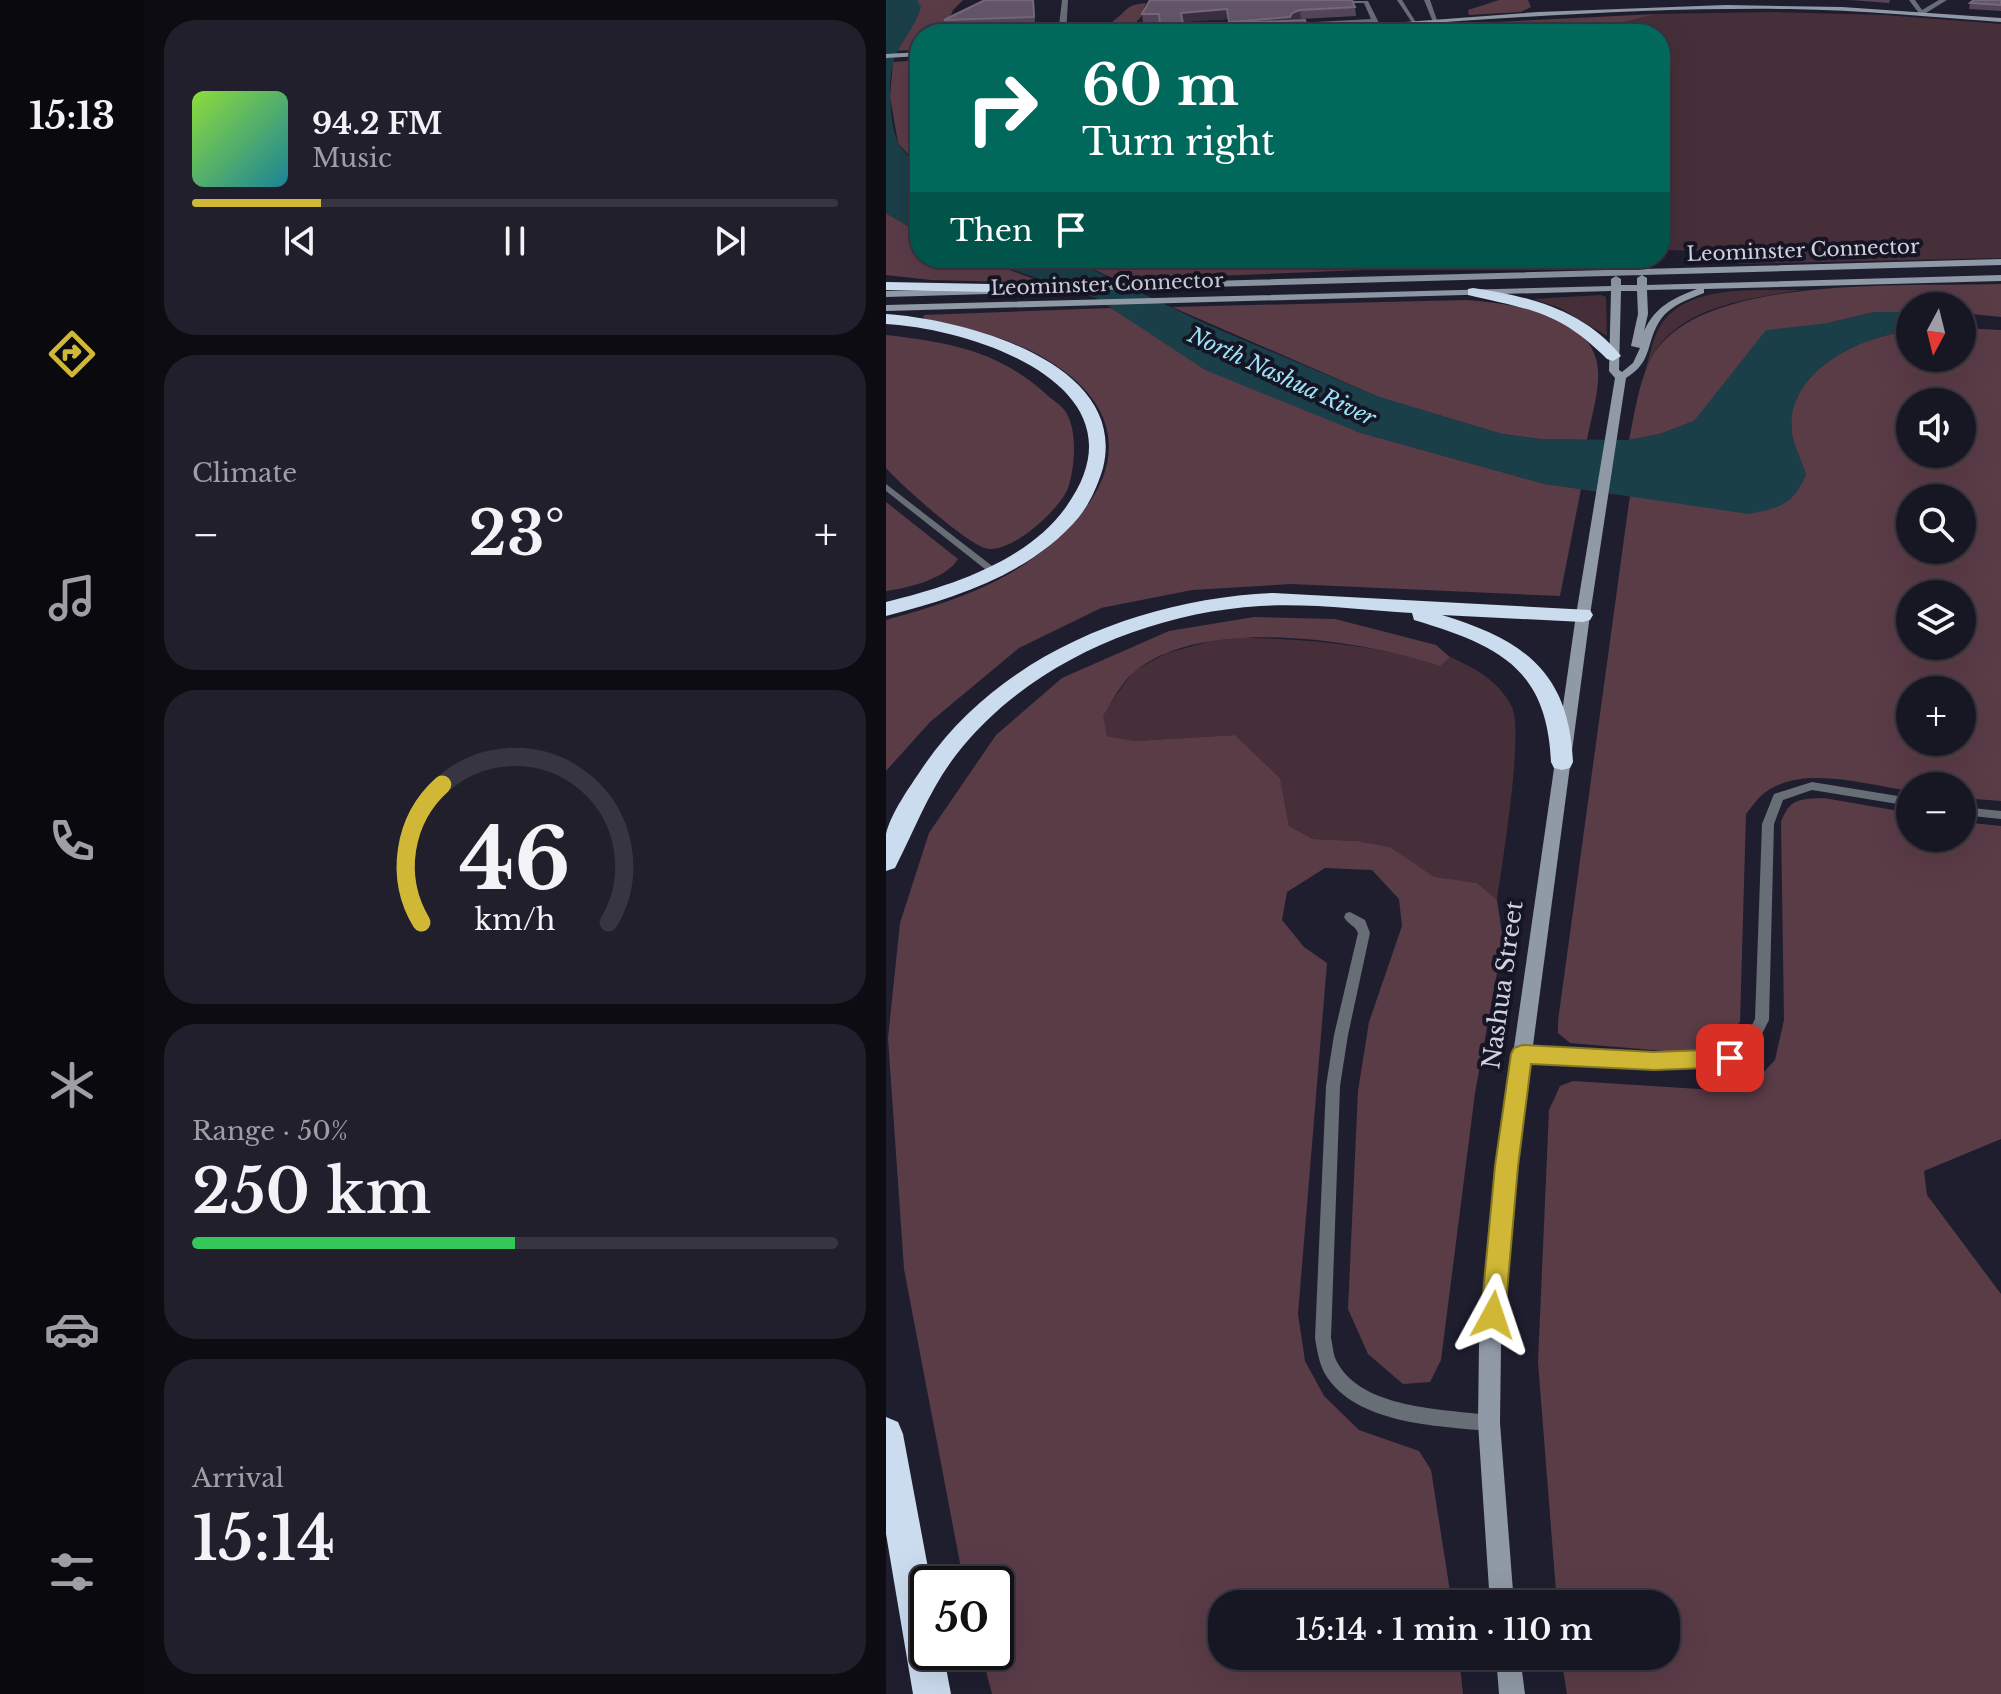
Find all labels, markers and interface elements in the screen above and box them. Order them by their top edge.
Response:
text: 60 m [1082,51,1239,120]
icon: right [950,56,1054,160]
text: 15:13 [29,94,115,139]
text: 94.2 FM [312,105,442,142]
text: Turn right [1082,120,1275,165]
text: Music [312,142,392,174]
icon: arrive [1049,208,1093,252]
text: Then [950,212,1033,249]
icon: previous [278,219,322,263]
icon: pause [493,219,537,263]
icon: next [708,219,752,263]
street label: Leominster Connector [1686,234,1920,266]
street label: Leominster Connector [990,268,1224,300]
north arrow [1896,292,1976,372]
map controls [1896,292,1976,852]
water label: North Nashua River [1183,321,1381,432]
icon: directions [44,326,100,382]
button: sound [1896,388,1976,468]
text: Climate [192,457,297,489]
button: search [1896,484,1976,564]
text: 23° [469,497,565,571]
text: − [192,507,220,562]
text: + [814,507,838,562]
icon: music [44,570,100,626]
button: layers [1896,580,1976,660]
button: + [1896,676,1976,756]
button: − [1896,772,1976,852]
text: 46 [459,808,571,911]
icon: phone [44,813,100,869]
street label: Nashua Street [1476,899,1529,1071]
text: km/h [474,902,556,938]
pin [1696,1024,1764,1092]
icon: arrive [1708,1036,1752,1080]
icon: climate [44,1057,100,1113]
text: Range · 50% [192,1115,348,1147]
text: 250 km [192,1155,431,1229]
position arrow [1451,1273,1535,1357]
icon: car [44,1301,100,1357]
text: Arrival [192,1462,284,1494]
text: 15:14 [192,1502,335,1576]
icon: filters [44,1544,100,1600]
speed limit sign: 50 [910,1566,1014,1670]
text: 15:14 · 1 min · 110 m [1295,1611,1593,1648]

